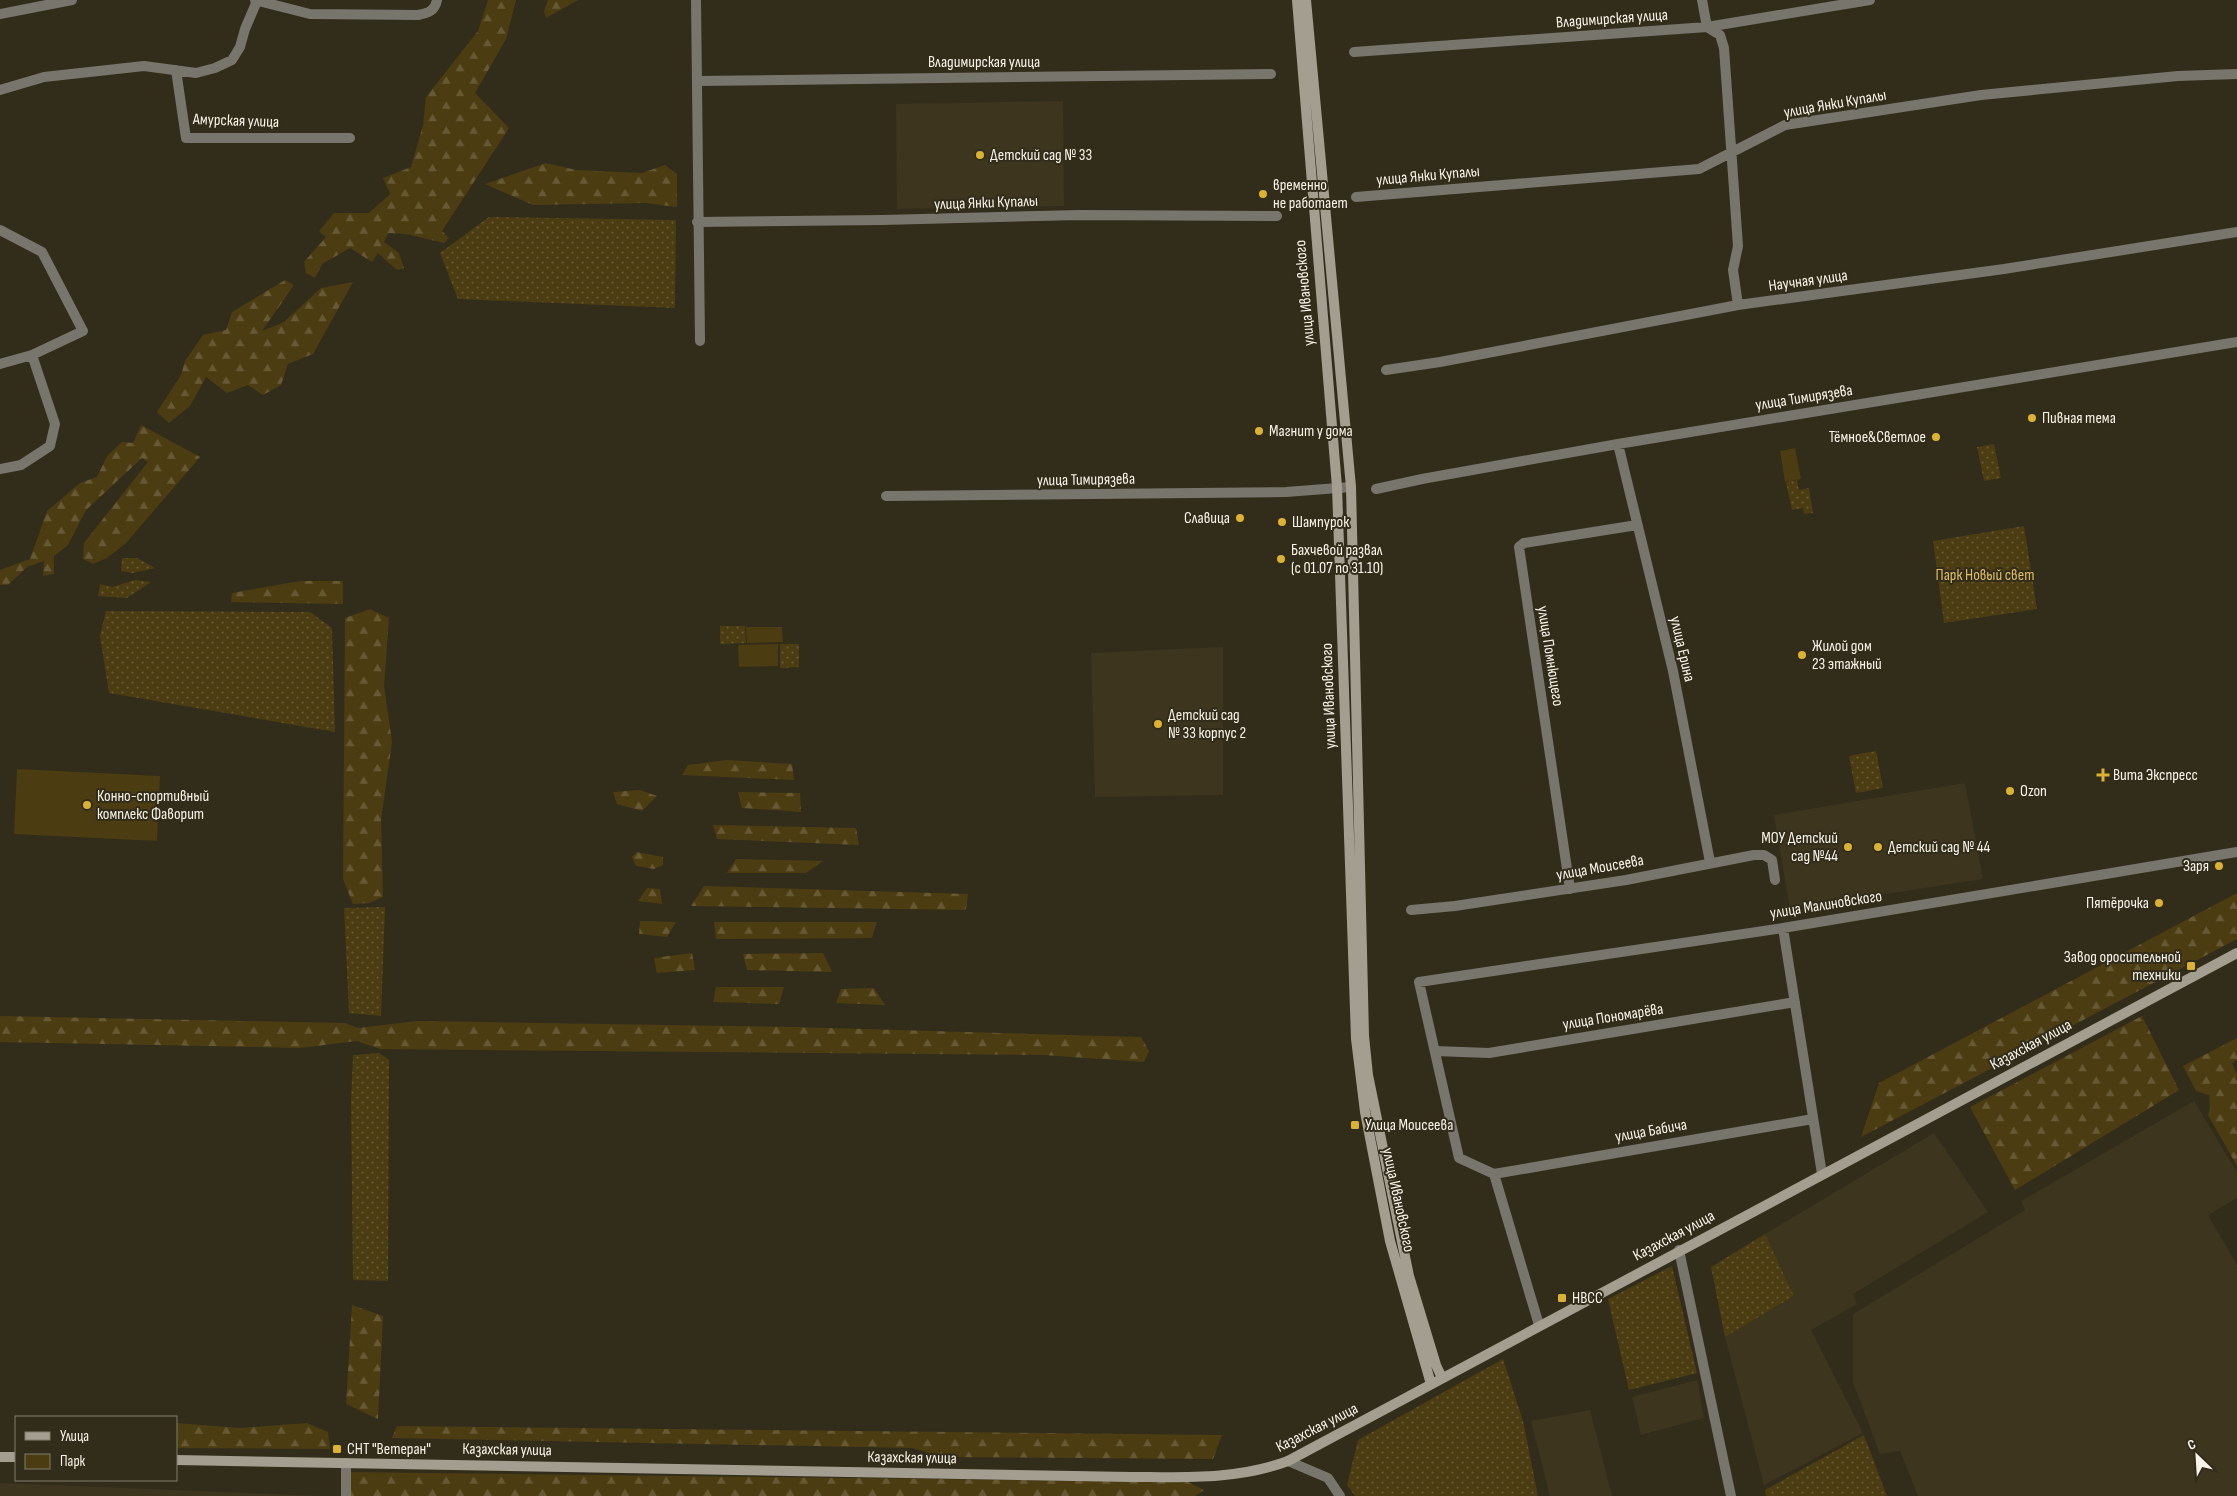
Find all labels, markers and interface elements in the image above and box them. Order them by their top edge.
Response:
street label: Владимирская улица [1555,6,1669,32]
street label: Владимирская улица [928,53,1040,72]
street label: улица Янки Купалы [1782,86,1888,122]
street label: Амурская улица [192,110,279,132]
place label: Детский сад № 33 [990,146,1092,165]
marker: Детский сад № 33 [974,149,986,161]
street label: улица Янки Купалы [1375,162,1481,190]
place label: временно не работает [1273,176,1348,213]
marker: временно не работает [1257,188,1269,200]
street label: улица Янки Купалы [934,192,1038,214]
street label: улица Ивановского [1291,239,1319,347]
street label: Научная улица [1767,266,1849,296]
street label: улица Тимирязева [1754,381,1854,415]
place label: Пивная тема [2042,409,2116,428]
marker: Пивная тема [2026,412,2038,424]
place label: Магнит у дома [1269,422,1353,441]
marker: Магнит у дома [1253,425,1265,437]
place label: Тёмное&Светлое [1829,428,1926,447]
marker: Тёмное&Светлое [1930,431,1942,443]
street label: улица Тимирязева [1037,470,1135,490]
place label: Славица [1184,509,1230,528]
marker: Славица [1234,512,1246,524]
place label: Шампурок [1292,513,1350,532]
marker: Шампурок [1276,516,1288,528]
place label: Бахчевой развал (с 01.07 по 31.10) [1291,541,1383,578]
marker: Бахчевой развал (с 01.07 по 31.10) [1275,553,1287,565]
park label: Парк Новый свет [1936,566,2034,585]
street label: улица Помнющего [1533,605,1567,707]
street label: улица Ерина [1665,614,1699,684]
place label: Жилой дом 23 этажный [1812,637,1882,674]
street label: улица Ивановского [1318,643,1340,749]
marker: Жилой дом 23 этажный [1796,649,1808,661]
place label: Детский сад № 33 корпус 2 [1168,706,1246,743]
marker: Детский сад № 33 корпус 2 [1152,718,1164,730]
place label: Вита Экспресс [2113,766,2198,785]
marker: Вита Экспресс [2097,769,2109,781]
place label: Ozon [2020,782,2047,801]
marker: Ozon [2004,785,2016,797]
place label: Конно-спортивный комплекс Фаворит [97,787,209,824]
marker: Конно-спортивный комплекс Фаворит [81,799,93,811]
place label: МОУ Детский сад №44 [1761,829,1838,866]
place label: Детский сад № 44 [1888,838,1991,857]
marker: МОУ Детский сад №44 [1842,841,1854,853]
marker: Детский сад № 44 [1872,841,1884,853]
street label: улица Моисеева [1555,851,1645,885]
place label: Заря [2183,857,2209,876]
marker: Заря [2213,860,2225,872]
street label: улица Малиновского [1769,887,1883,923]
place label: Пятёрочка [2086,894,2149,913]
marker: Пятёрочка [2153,897,2165,909]
place label: Завод оросительной техники [2064,948,2181,985]
marker: Завод оросительной техники [2185,960,2197,972]
street label: улица Пономарёва [1561,1000,1665,1034]
street label: Казахская улица [1987,1016,2075,1074]
street label: улица Бабича [1614,1115,1688,1147]
place label: Улица Моисеева [1365,1116,1453,1135]
marker: Улица Моисеева [1349,1119,1361,1131]
street label: улица Ивановского [1378,1146,1418,1254]
street label: Казахская улица [1630,1207,1718,1265]
place label: НВСС [1572,1289,1603,1308]
marker: НВСС [1556,1292,1568,1304]
street label: Казахская улица [1273,1399,1361,1457]
legend [15,1416,178,1481]
text: Улица [60,1427,89,1446]
north arrow [2172,1431,2222,1481]
text: С [2185,1435,2199,1454]
place label: СНТ "Ветеран" [347,1440,431,1459]
street label: Казахская улица [462,1440,552,1460]
marker: СНТ "Ветеран" [331,1443,343,1455]
street label: Казахская улица [867,1448,957,1468]
text: Парк [60,1452,86,1471]

